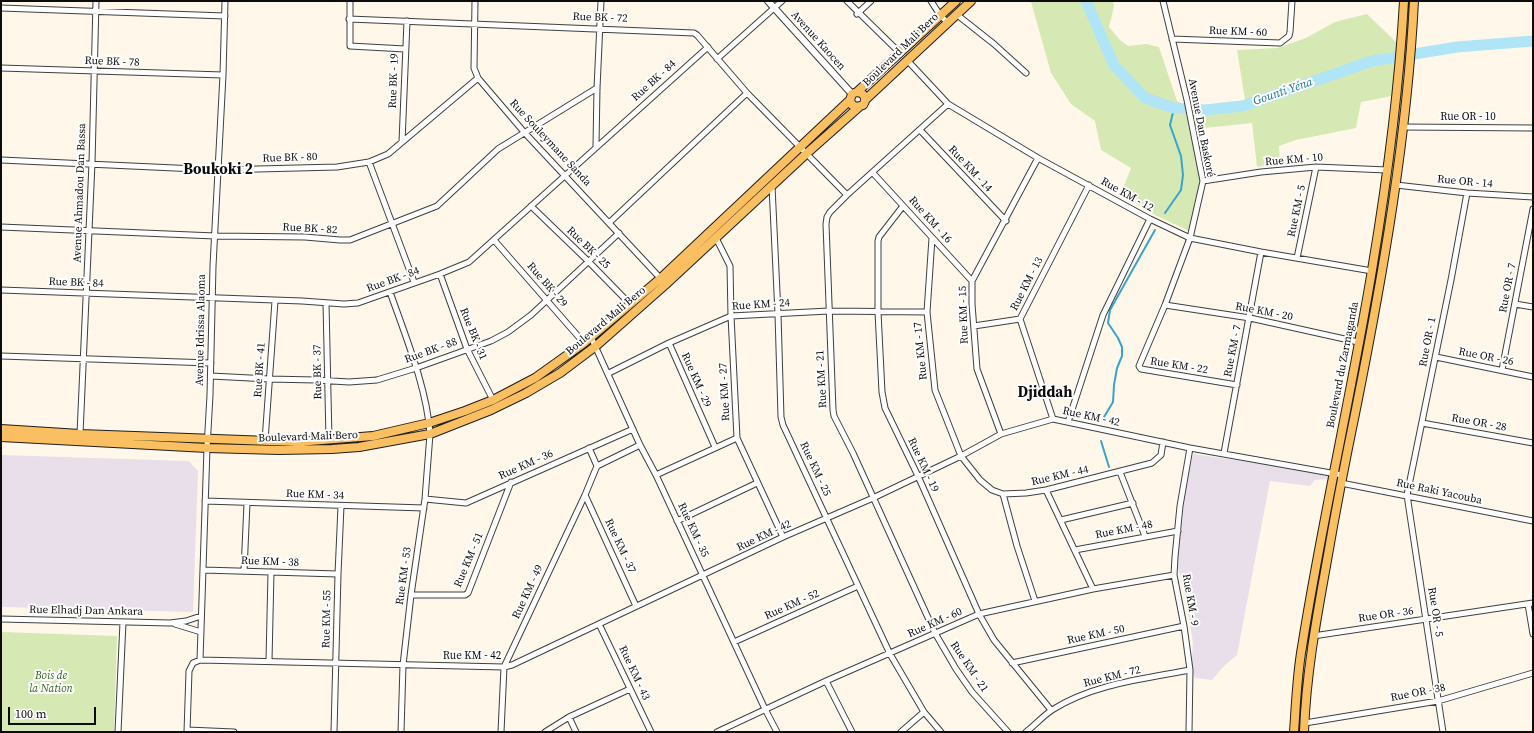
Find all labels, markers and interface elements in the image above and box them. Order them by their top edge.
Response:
street label: Avenue Kaocen [788,9,848,73]
street label: Rue BK - 72 [572,10,628,26]
street label: Boulevard Mali Bero [861,11,941,89]
street label: Rue KM - 60 [1209,24,1267,40]
street label: Rue BK - 19 [386,53,402,109]
street label: Rue BK - 78 [84,54,140,70]
street label: Rue BK - 84 [629,58,679,104]
water label: Gounti Yéna [1251,75,1315,109]
street label: Avenue Dan Baskoré [1185,77,1217,179]
street label: Rue Souleymane Sanda [506,97,594,189]
street label: Rue OR - 10 [1440,110,1496,124]
street label: Avenue Ahmadou Dan Bassa [71,123,89,263]
street label: Rue KM - 14 [945,143,995,195]
street label: Rue BK - 80 [262,150,318,166]
street label: Rue KM - 10 [1264,151,1324,169]
district label: Boukoki 2 [183,161,253,179]
street label: Rue OR - 14 [1437,173,1493,191]
street label: Rue KM - 12 [1098,175,1156,215]
street label: Rue KM - 5 [1285,184,1309,238]
street label: Rue KM - 16 [906,194,954,246]
street label: Rue BK - 82 [282,221,338,237]
street label: Rue BK - 25 [564,224,612,272]
street label: Rue KM - 13 [1008,255,1046,313]
street label: Rue BK - 29 [524,260,570,310]
street label: Rue OR - 7 [1497,262,1519,314]
street label: Rue BK - 84 [365,264,421,296]
street label: Avenue Idrissa Alaoma [193,274,209,386]
street label: Rue BK - 84 [48,275,104,291]
street label: Boulevard Mali Bero [564,284,648,358]
street label: Rue KM - 15 [956,286,972,344]
street label: Rue KM - 24 [731,296,791,314]
street label: Rue KM - 20 [1234,300,1294,324]
street label: Boulevard du Zarmaganda [1324,301,1362,429]
street label: Rue BK - 31 [457,306,489,362]
street label: Rue OR - 1 [1417,316,1439,368]
street label: Rue KM - 17 [911,321,931,381]
street label: Rue KM - 7 [1221,324,1245,378]
street label: Rue BK - 88 [403,335,459,367]
street label: Rue BK - 41 [251,342,269,398]
street label: Rue BK - 37 [311,344,325,400]
street label: Rue OR - 26 [1457,345,1515,369]
street label: Rue KM - 21 [814,350,830,408]
street label: Rue KM - 29 [678,351,714,409]
street label: Rue KM - 22 [1149,355,1209,377]
street label: Rue KM - 27 [717,363,733,421]
district label: Djiddah [1018,384,1072,402]
street label: Rue KM - 42 [1061,404,1121,430]
street label: Rue OR - 28 [1450,412,1508,434]
street label: Boulevard Mali Bero [258,429,358,445]
street label: Rue KM - 19 [905,436,941,494]
street label: Rue KM - 25 [797,440,833,498]
street label: Rue KM - 36 [497,447,555,483]
street label: Rue KM - 44 [1030,463,1090,489]
street label: Rue Raki Yacouba [1395,476,1483,508]
street label: Rue KM - 34 [286,487,344,503]
street label: Rue KM - 35 [675,501,711,559]
street label: Rue KM - 37 [602,517,638,575]
street label: Rue KM - 42 [735,518,793,554]
street label: Rue KM - 48 [1094,518,1154,542]
street label: Rue KM - 51 [452,531,486,589]
street label: Rue KM - 53 [393,546,415,606]
street label: Rue KM - 38 [241,554,299,570]
street label: Rue KM - 49 [510,563,546,621]
street label: Rue KM - 9 [1179,573,1201,627]
street label: Rue OR - 5 [1425,586,1445,638]
street label: Rue KM - 52 [763,587,821,623]
street label: Rue KM - 55 [320,590,334,648]
street label: Rue Elhadj Dan Ankara [29,603,143,619]
street label: Rue KM - 60 [906,605,964,641]
street label: Rue OR - 36 [1357,605,1415,625]
street label: Rue KM - 50 [1066,622,1126,648]
street label: Rue KM - 21 [947,639,991,695]
street label: Rue KM - 43 [616,644,652,702]
street label: Rue KM - 42 [443,649,501,663]
street label: Rue KM - 72 [1082,664,1142,690]
park label: Bois de la Nation [29,669,73,695]
street label: Rue OR - 38 [1389,681,1447,705]
scale bar [10,699,98,725]
text: 100 m [15,706,47,722]

